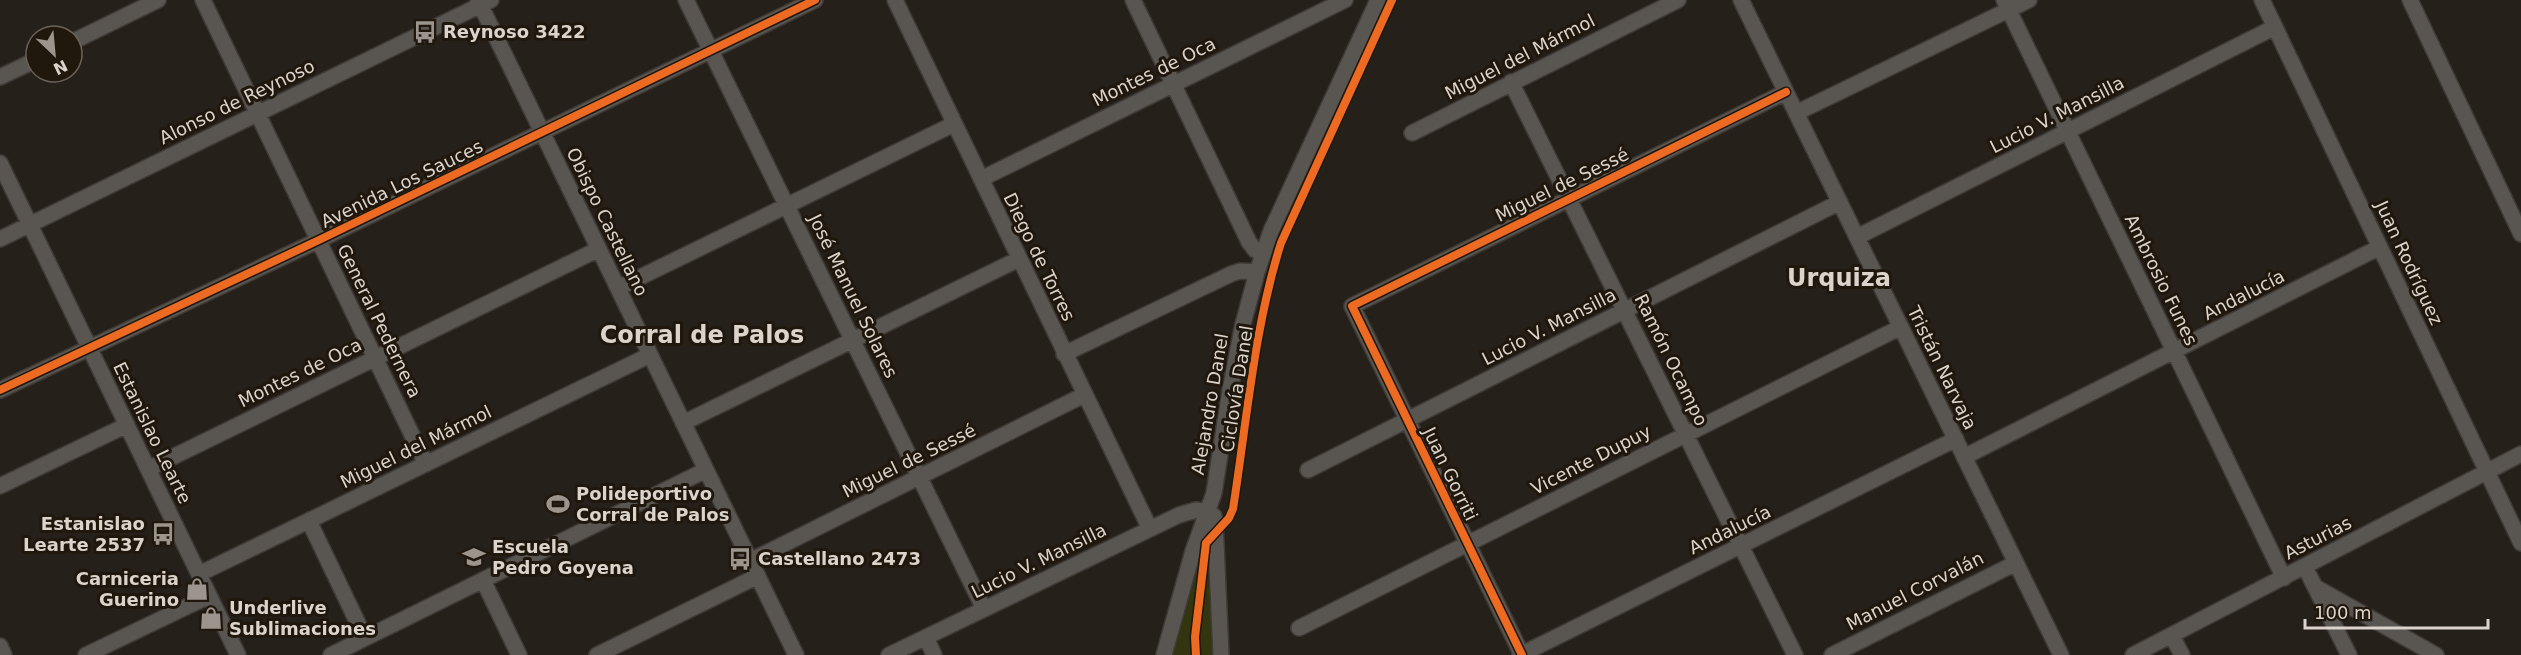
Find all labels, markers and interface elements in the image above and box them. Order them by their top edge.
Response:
street label: Miguel del Mármol [1441,10,1598,103]
bus stop icon: Reynoso 3422 [412,19,438,45]
place label: Reynoso 3422 [443,21,585,42]
north arrow [24,24,84,84]
street label: Montes de Oca [1089,33,1219,110]
street label: Alonso de Reynoso [156,55,318,148]
text: N [50,56,71,79]
street label: Lucio V. Mansilla [1986,72,2127,157]
street label: Avenida Los Sauces [317,135,486,232]
street label: Miguel de Sessé [1492,143,1632,226]
street label: Obispo Castellano [562,144,653,300]
street label: Diego de Torres [999,189,1080,324]
street label: Juan Rodríguez [2371,196,2447,328]
street label: José Manuel Solares [804,210,902,381]
street label: Ambrosio Funes [2121,211,2202,349]
street label: General Pedernera [333,240,426,401]
district label: Urquiza [1787,264,1891,292]
street label: Andalucía [2200,265,2288,324]
street label: Lucio V. Mansilla [1478,284,1619,369]
street label: Ramón Ocampo [1630,291,1712,429]
street label: Tristán Narvaja [1903,302,1981,433]
district label: Corral de Palos [600,321,804,349]
street label: Ciclovía Danel [1216,324,1257,454]
street label: Alejandro Danel [1187,331,1232,476]
street label: Montes de Oca [235,334,365,411]
street label: Estanislao Learte [109,359,196,507]
street label: Miguel del Mármol [337,401,495,492]
street label: Miguel de Sessé [839,419,979,502]
street label: Vicente Dupuy [1527,420,1655,499]
street label: Juan Gorriti [1418,423,1482,524]
place label: Polideportivo Corral de Palos [576,483,729,525]
sports icon: Polideportivo Corral de Palos [545,491,571,517]
street label: Andalucía [1685,501,1774,558]
street label: Asturias [2280,512,2355,563]
place label: Estanislao Learte 2537 [23,513,145,555]
street label: Lucio V. Mansilla [968,519,1110,602]
bus stop icon: Estanislao Learte 2537 [150,521,176,547]
place label: Escuela Pedro Goyena [492,536,634,578]
school or university icon: Escuela Pedro Goyena [461,544,487,570]
bus stop icon: Castellano 2473 [727,546,753,572]
street label: Manuel Corvalán [1843,547,1987,634]
place label: Castellano 2473 [758,548,921,569]
place label: Carniceria Guerino [76,568,179,610]
shop icon: Carniceria Guerino [184,576,210,602]
scale bar [2305,592,2488,630]
place label: Underlive Sublimaciones [229,597,376,639]
text: 100 m [2314,602,2372,623]
shop icon: Underlive Sublimaciones [198,605,224,631]

